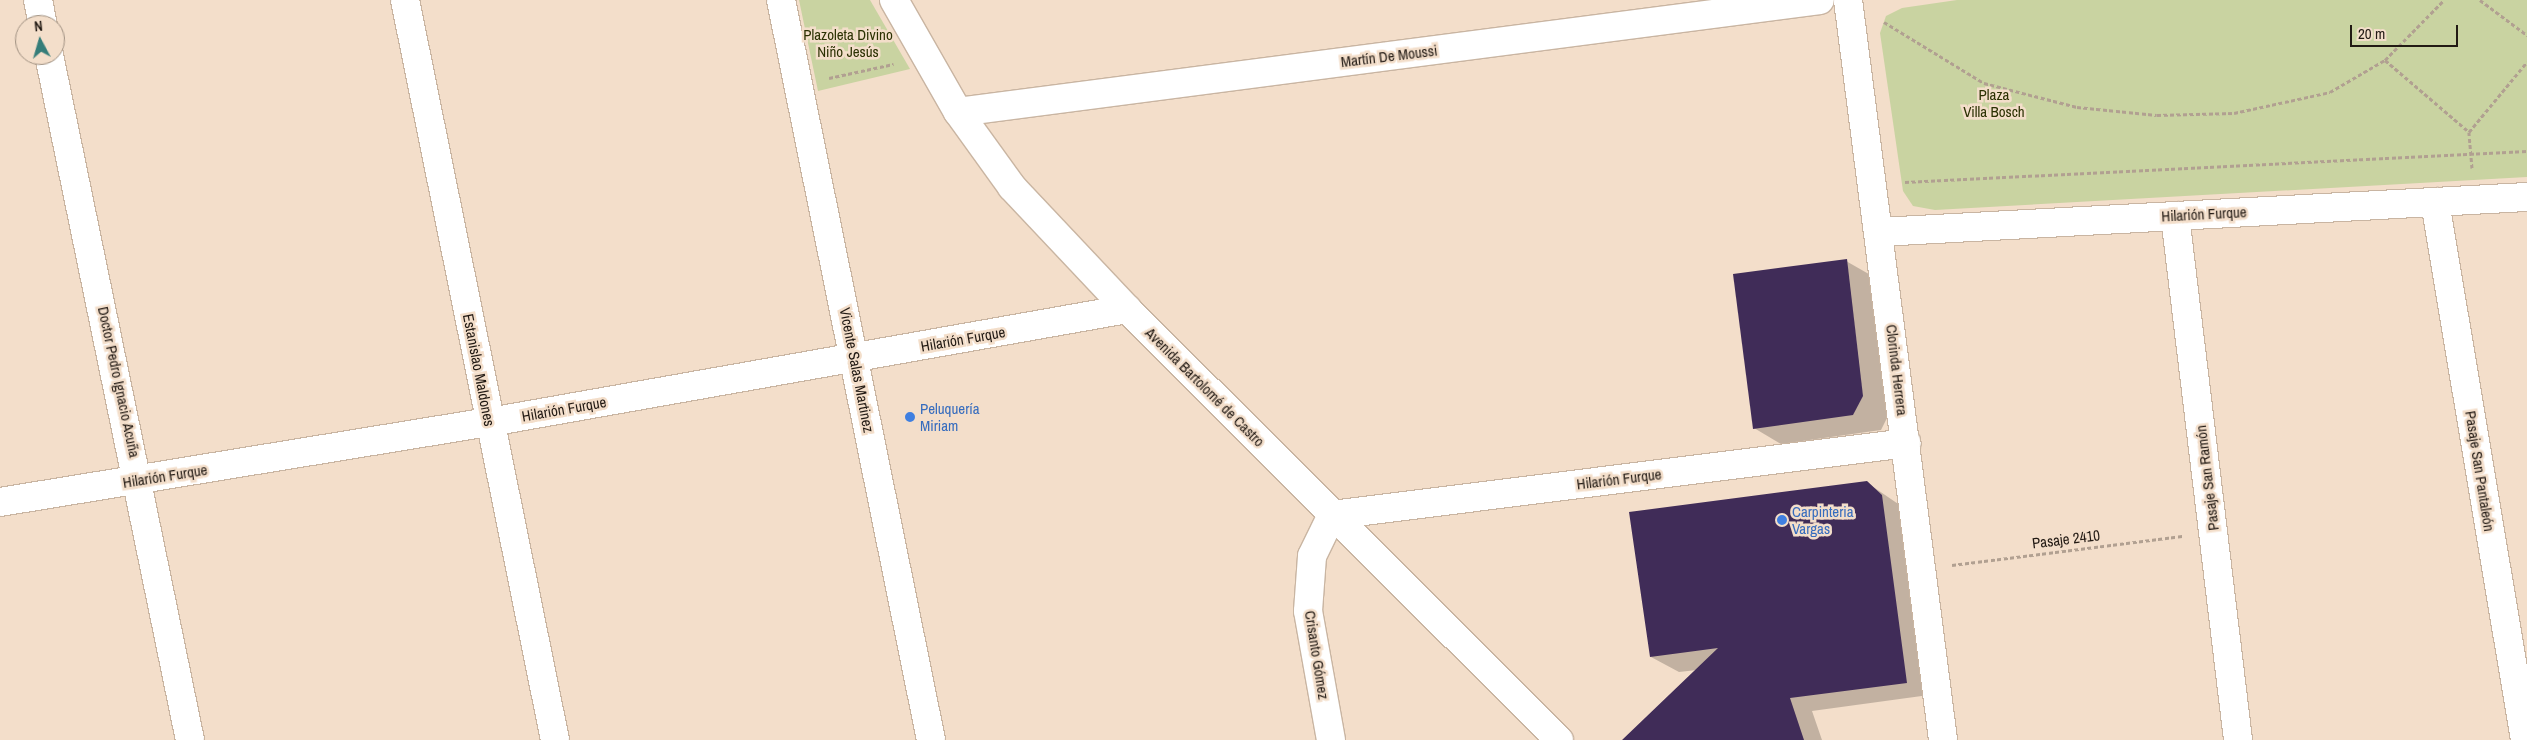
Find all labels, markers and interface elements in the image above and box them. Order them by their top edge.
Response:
north arrow [15,15,65,65]
scale bar [2352,15,2460,47]
text: N [33,17,44,35]
text: 20 m [2358,23,2385,44]
park label: Plazoleta Divino Niño Jesús [803,25,893,60]
street label: Martín De Moussi [1340,41,1438,71]
park label: Plaza Villa Bosch [1963,85,2025,120]
street label: Hilarión Furque [2161,203,2247,225]
street label: Doctor Pedro Ignacio Acuña [94,305,144,459]
street label: Vicente Salas Martinez [836,306,878,434]
street label: Estanislao Maldones [459,312,499,428]
street label: Hilarión Furque [919,323,1007,355]
street label: Clorinda Herrera [1882,323,1912,417]
street label: Avenida Bartolomé de Castro [1142,324,1268,450]
street label: Hilarión Furque [520,393,608,425]
place label: Peluquería Miriam [920,399,979,434]
street label: Pasaje San Pantaleón [2462,409,2498,533]
marker: Peluquería Miriam [904,411,916,423]
street label: Pasaje San Ramón [2192,424,2222,532]
street label: Hilarión Furque [121,460,209,492]
street label: Hilarión Furque [1575,465,1663,493]
place label: Carpinteria Vargas [1792,502,1854,537]
marker: Carpinteria Vargas [1776,514,1788,526]
street label: Pasaje 2410 [2031,526,2101,552]
street label: Crisanto Gómez [1301,609,1333,701]

